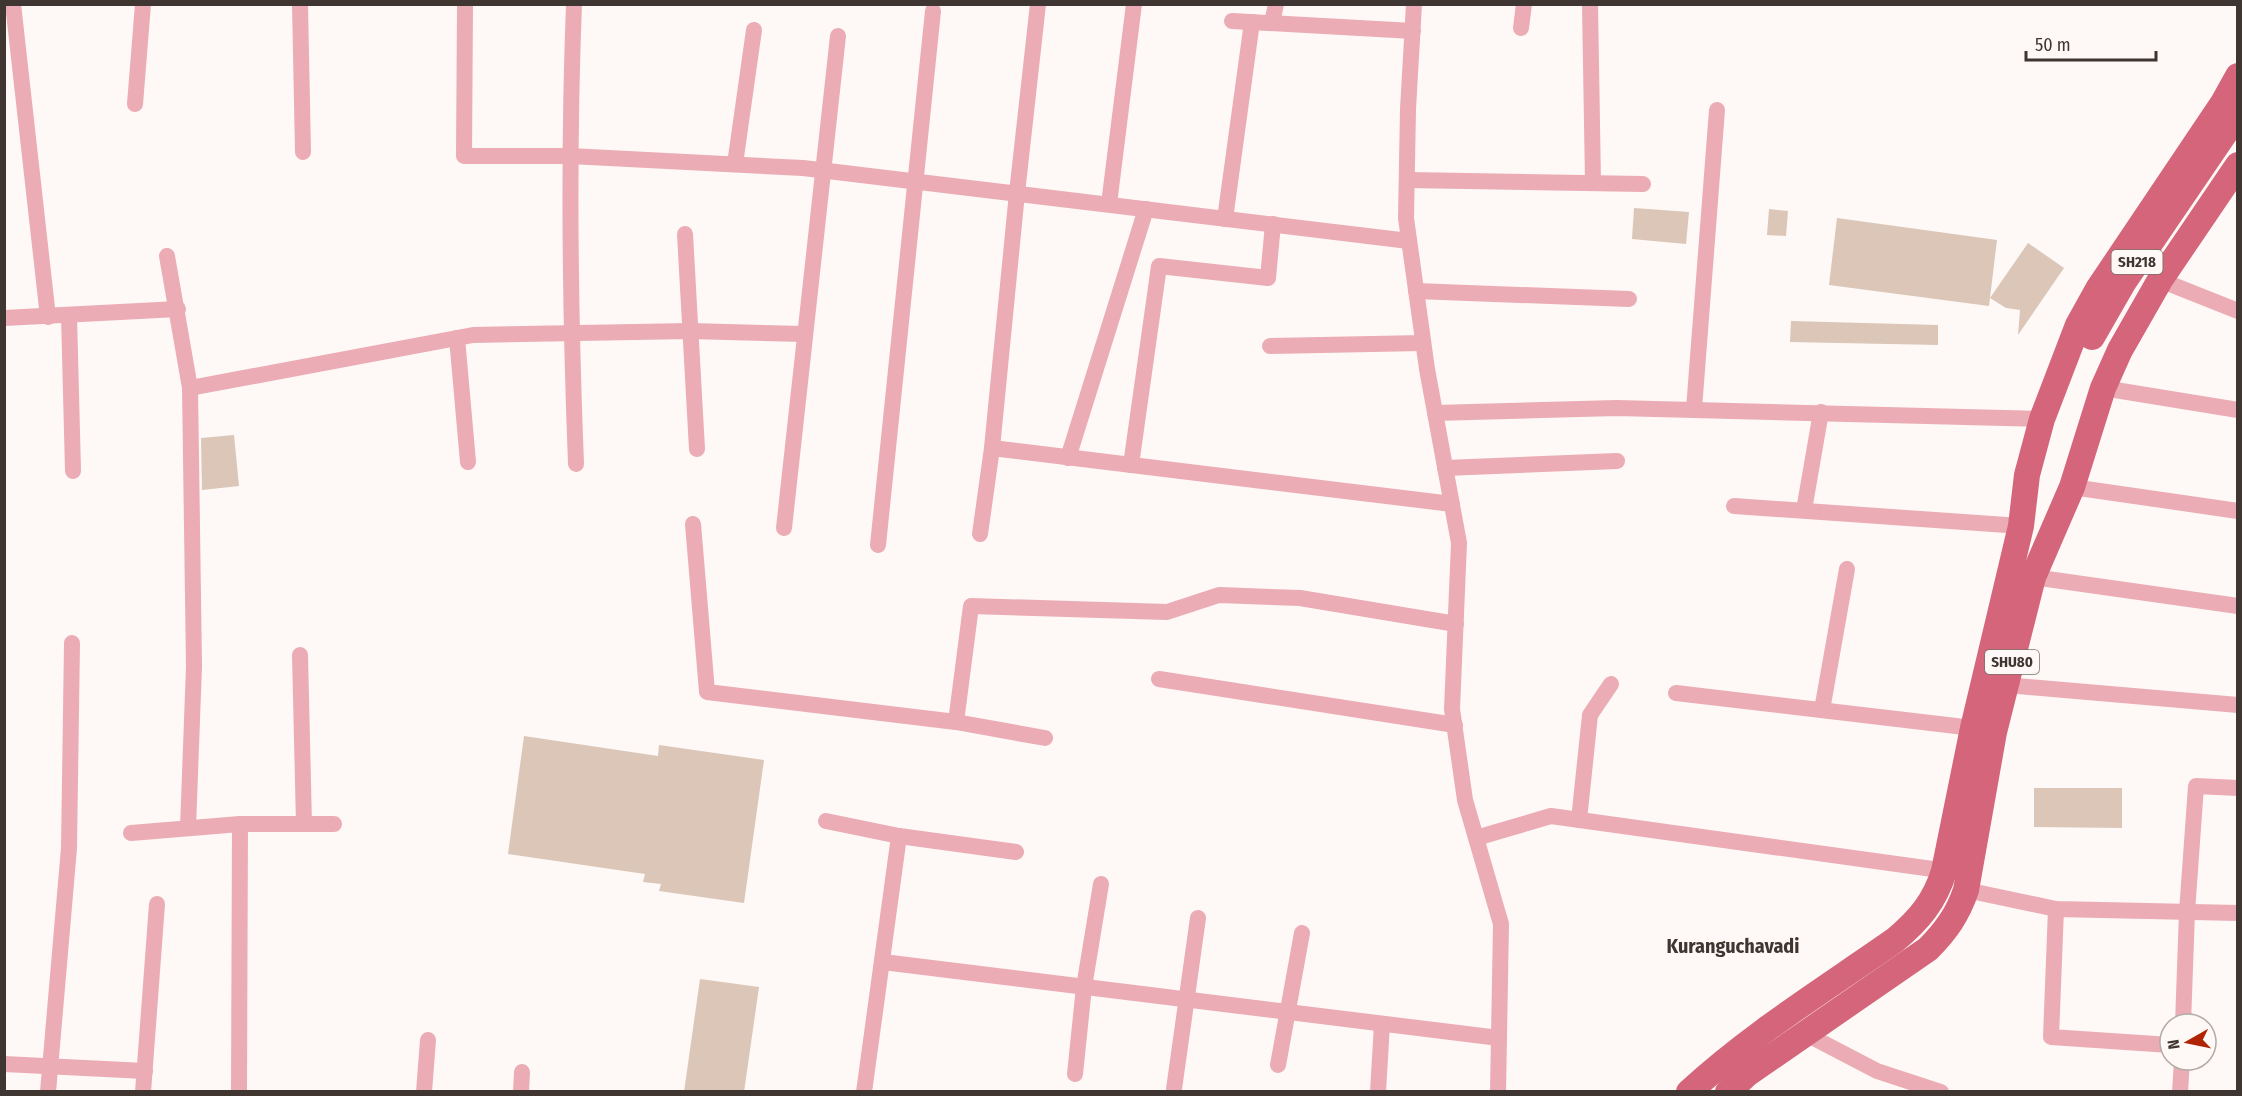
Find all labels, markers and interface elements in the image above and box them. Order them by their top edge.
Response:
scale bar [2026,24,2156,62]
text: 50 m [2035,34,2071,56]
road number: SH218 [2112,250,2162,274]
road number: SHU80 [1985,650,2039,674]
district label: Kuranguchavadi [1667,934,1799,958]
north arrow [2158,1012,2218,1072]
text: N [2164,1038,2184,1050]

